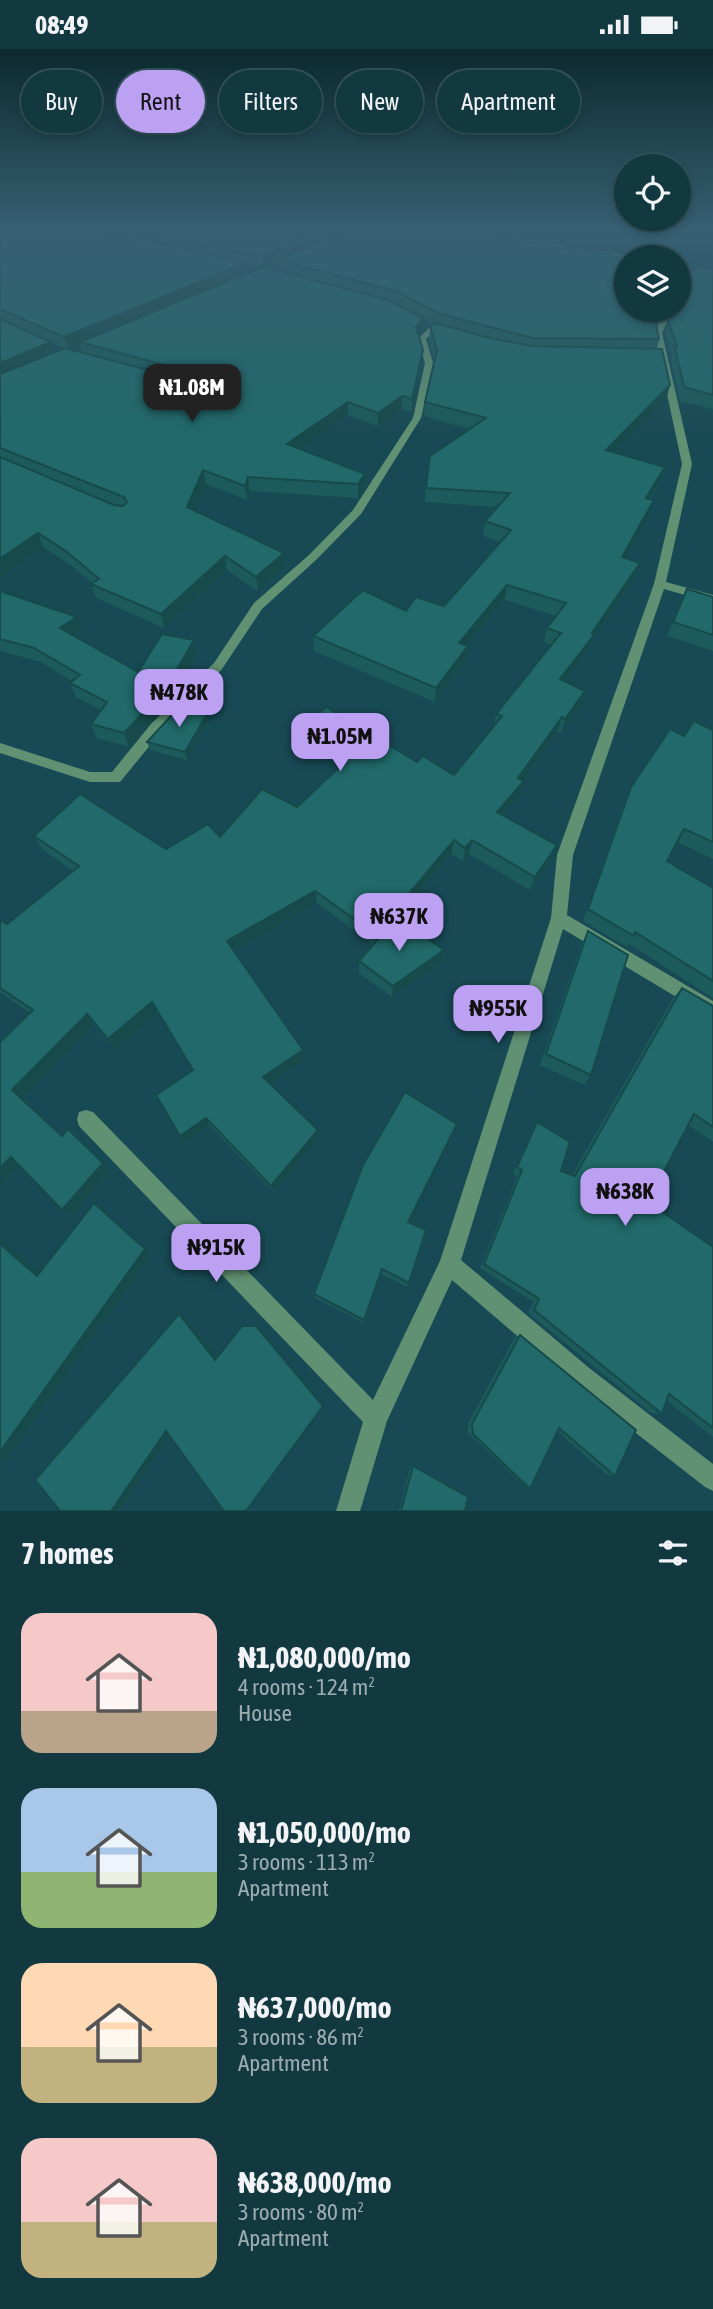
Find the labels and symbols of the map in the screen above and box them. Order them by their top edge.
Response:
pin: ₦1.08M [135,365,249,424]
pin: ₦478K [130,669,228,729]
pin: ₦1.05M [283,713,397,773]
pin: ₦637K [350,893,448,953]
pin: ₦955K [449,985,547,1045]
pin: ₦638K [576,1169,674,1228]
pin: ₦915K [167,1225,265,1284]

